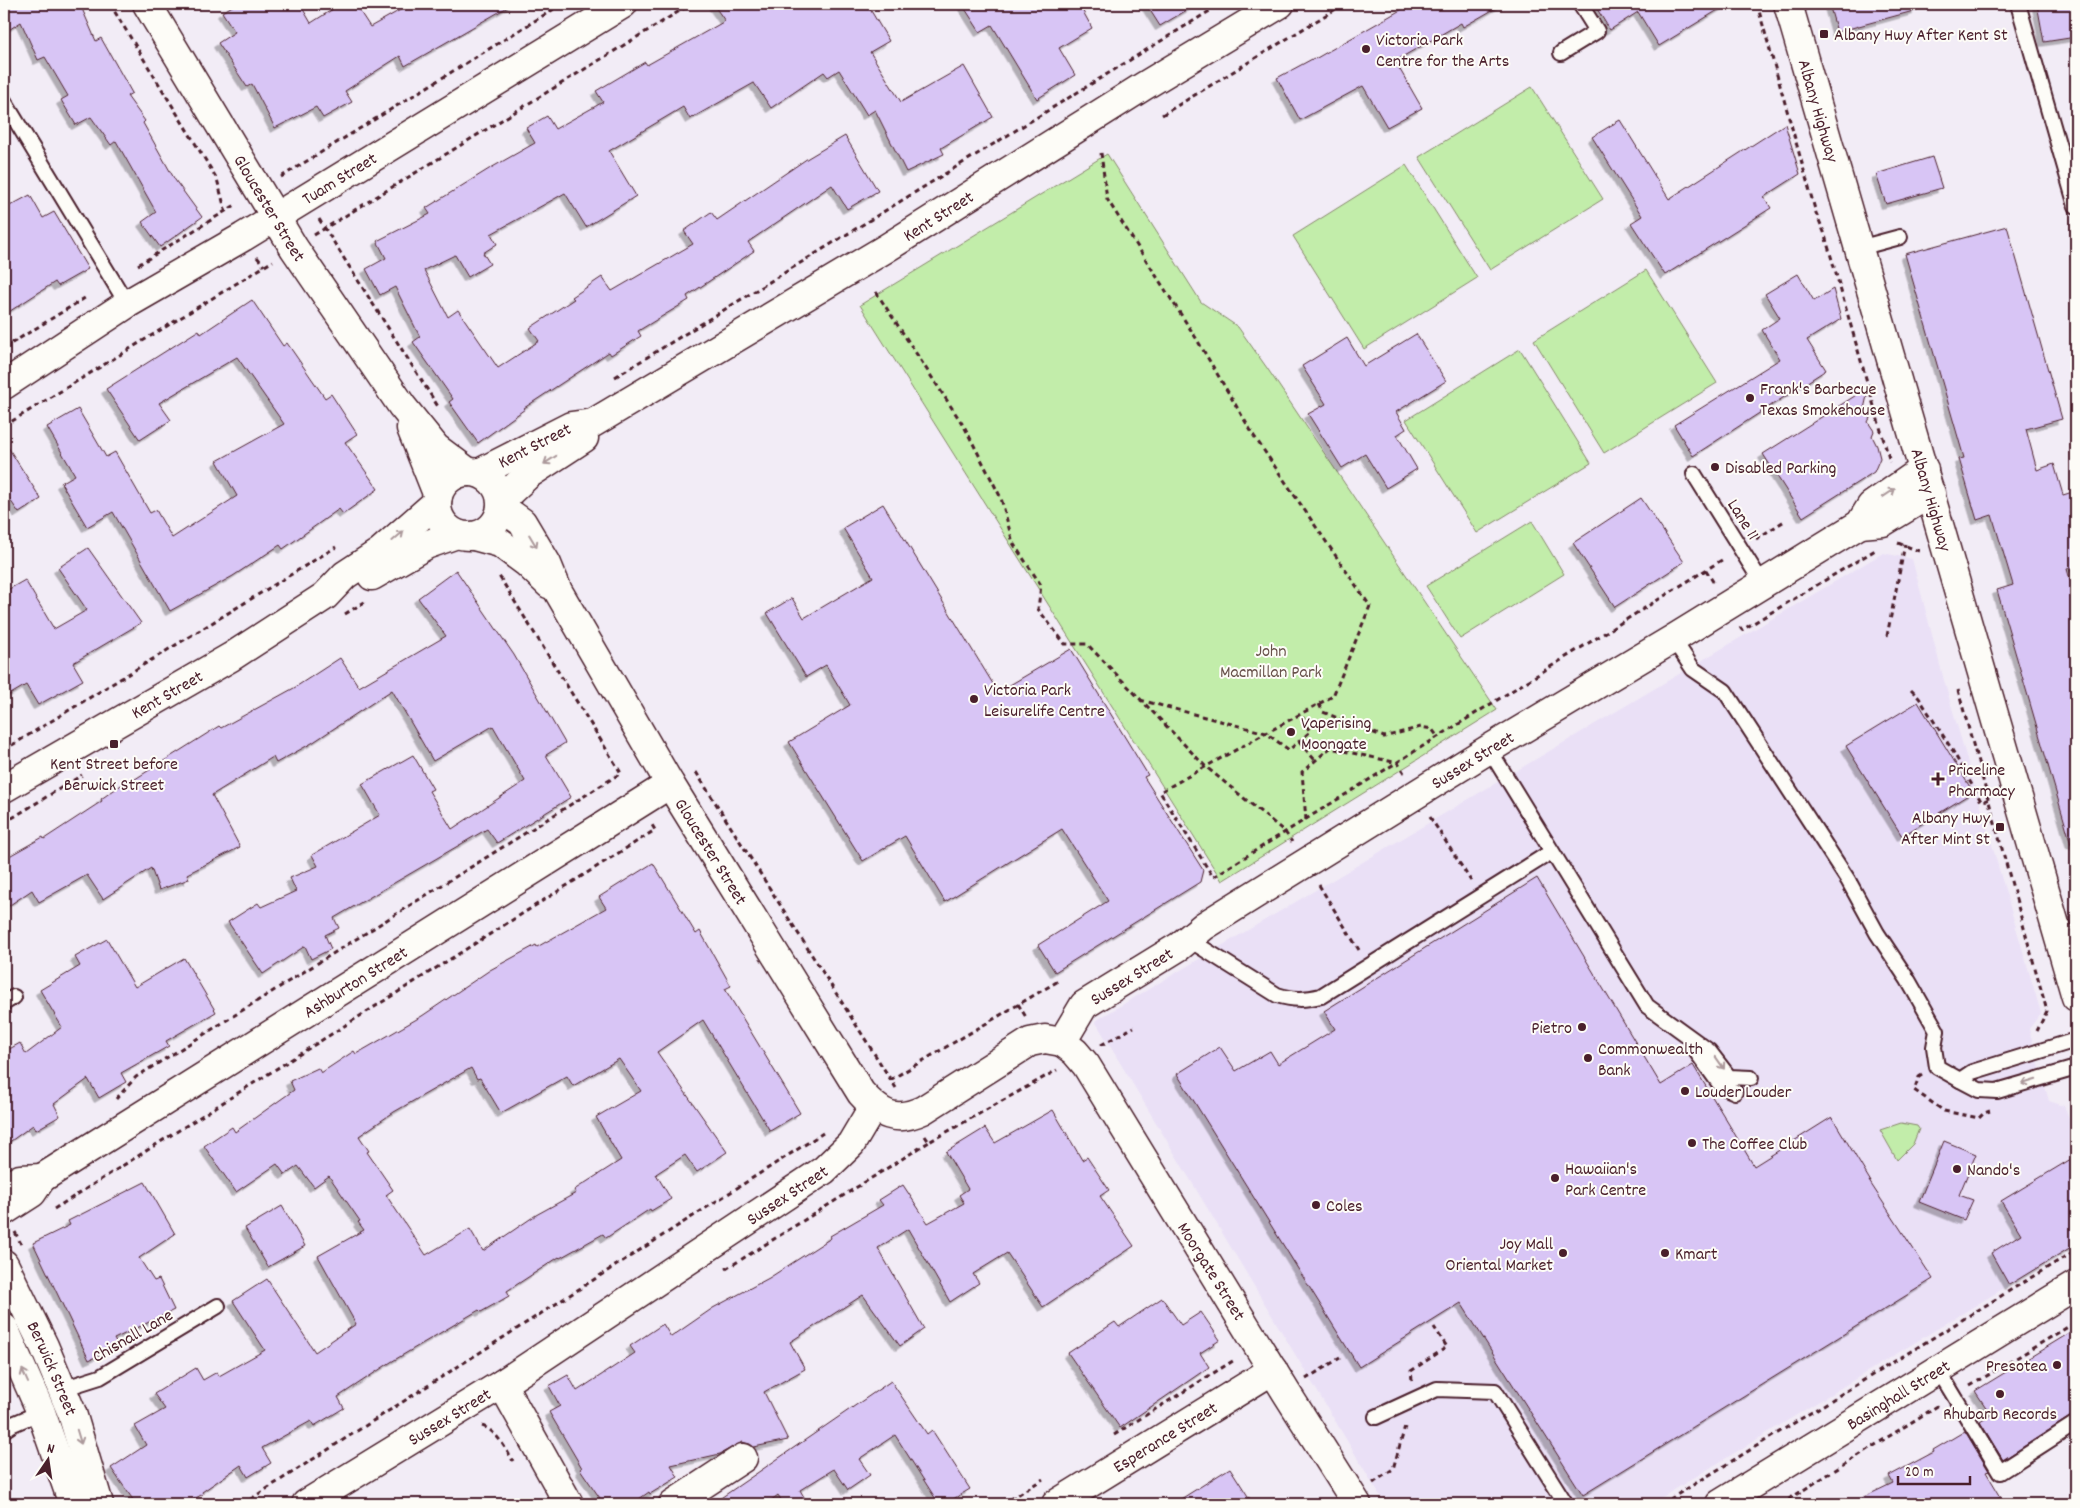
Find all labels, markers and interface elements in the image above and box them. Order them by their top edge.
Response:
place label: Albany Hwy After Kent St [1834,24,2008,49]
marker: Albany Hwy After Kent St [1818,28,1830,40]
place label: Victoria Park Centre for the Arts [1376,29,1509,75]
marker: Victoria Park Centre for the Arts [1360,43,1372,55]
street label: Albany Highway [1790,57,1844,166]
street label: Tuam Street [298,147,383,213]
street label: Gloucester Street [226,151,310,268]
street label: Kent Street [899,186,980,249]
place label: Frank's Barbecue Texas Smokehouse [1760,378,1885,424]
marker: Frank's Barbecue Texas Smokehouse [1744,392,1756,404]
street label: Kent Street [494,418,577,476]
street label: Albany Highway [1903,446,1956,555]
one-way arrow [543,455,557,466]
place label: Disabled Parking [1725,457,1836,482]
marker: Disabled Parking [1709,461,1721,473]
one-way arrow [1882,488,1896,499]
street label: Lane 11 [1720,495,1764,546]
one-way arrow [392,531,405,542]
one-way arrow [529,534,539,548]
park label: John Macmillan Park [1220,640,1322,686]
street label: Kent Street [128,665,209,727]
place label: Victoria Park Leisurelife Centre [984,679,1105,725]
marker: Victoria Park Leisurelife Centre [968,693,980,705]
place label: Vaperising Moongate [1301,712,1371,758]
marker: Vaperising Moongate [1285,726,1297,738]
street label: Sussex Street [1427,726,1520,797]
marker: Kent Street before Berwick Street [108,738,120,750]
place label: Kent Street before Berwick Street [50,753,178,799]
place label: Priceline Pharmacy [1948,759,2016,805]
marker: Priceline Pharmacy [1932,773,1944,785]
street label: Gloucester Street [667,794,752,911]
place label: Albany Hwy After Mint St [1901,807,1991,853]
marker: Albany Hwy After Mint St [1994,821,2006,833]
street label: Ashburton Street [300,941,414,1026]
street label: Sussex Street [1086,943,1179,1013]
place label: Pietro [1531,1017,1572,1042]
marker: Pietro [1576,1021,1588,1033]
place label: Commonwealth Bank [1598,1038,1703,1084]
marker: Commonwealth Bank [1582,1052,1594,1064]
one-way arrow [1714,1056,1725,1070]
one-way arrow [2022,1077,2038,1087]
place label: Louder Louder [1695,1081,1792,1106]
marker: Louder Louder [1679,1085,1691,1097]
place label: The Coffee Club [1702,1133,1807,1158]
marker: The Coffee Club [1686,1137,1698,1149]
place label: Hawaiian's Park Centre [1565,1158,1646,1204]
place label: Nando's [1967,1159,2020,1184]
street label: Sussex Street [743,1160,834,1233]
marker: Nando's [1951,1163,1963,1175]
marker: Hawaiian's Park Centre [1549,1172,1561,1184]
place label: Coles [1326,1195,1363,1220]
marker: Coles [1310,1199,1322,1211]
street label: Moorgate Street [1170,1218,1250,1327]
place label: Joy Mall Oriental Market [1445,1233,1554,1279]
place label: Kmart [1675,1243,1718,1268]
marker: Joy Mall Oriental Market [1557,1247,1569,1259]
marker: Kmart [1659,1247,1671,1259]
street label: Chisnall Lane [88,1304,178,1370]
street label: Berwick Street [19,1318,82,1420]
street label: Basinghall Street [1843,1355,1956,1438]
place label: Presotea [1986,1355,2048,1380]
marker: Presotea [2051,1359,2063,1371]
one-way arrow [20,1369,30,1384]
street label: Sussex Street [404,1383,497,1453]
marker: Rhubarb Records [1994,1388,2006,1400]
street label: Esperance Street [1109,1397,1224,1481]
place label: Rhubarb Records [1943,1403,2057,1428]
one-way arrow [75,1429,85,1445]
north arrow [22,1436,72,1486]
text: N [45,1439,56,1460]
scale bar [1898,1453,1970,1485]
text: 20 m [1905,1462,1933,1484]

